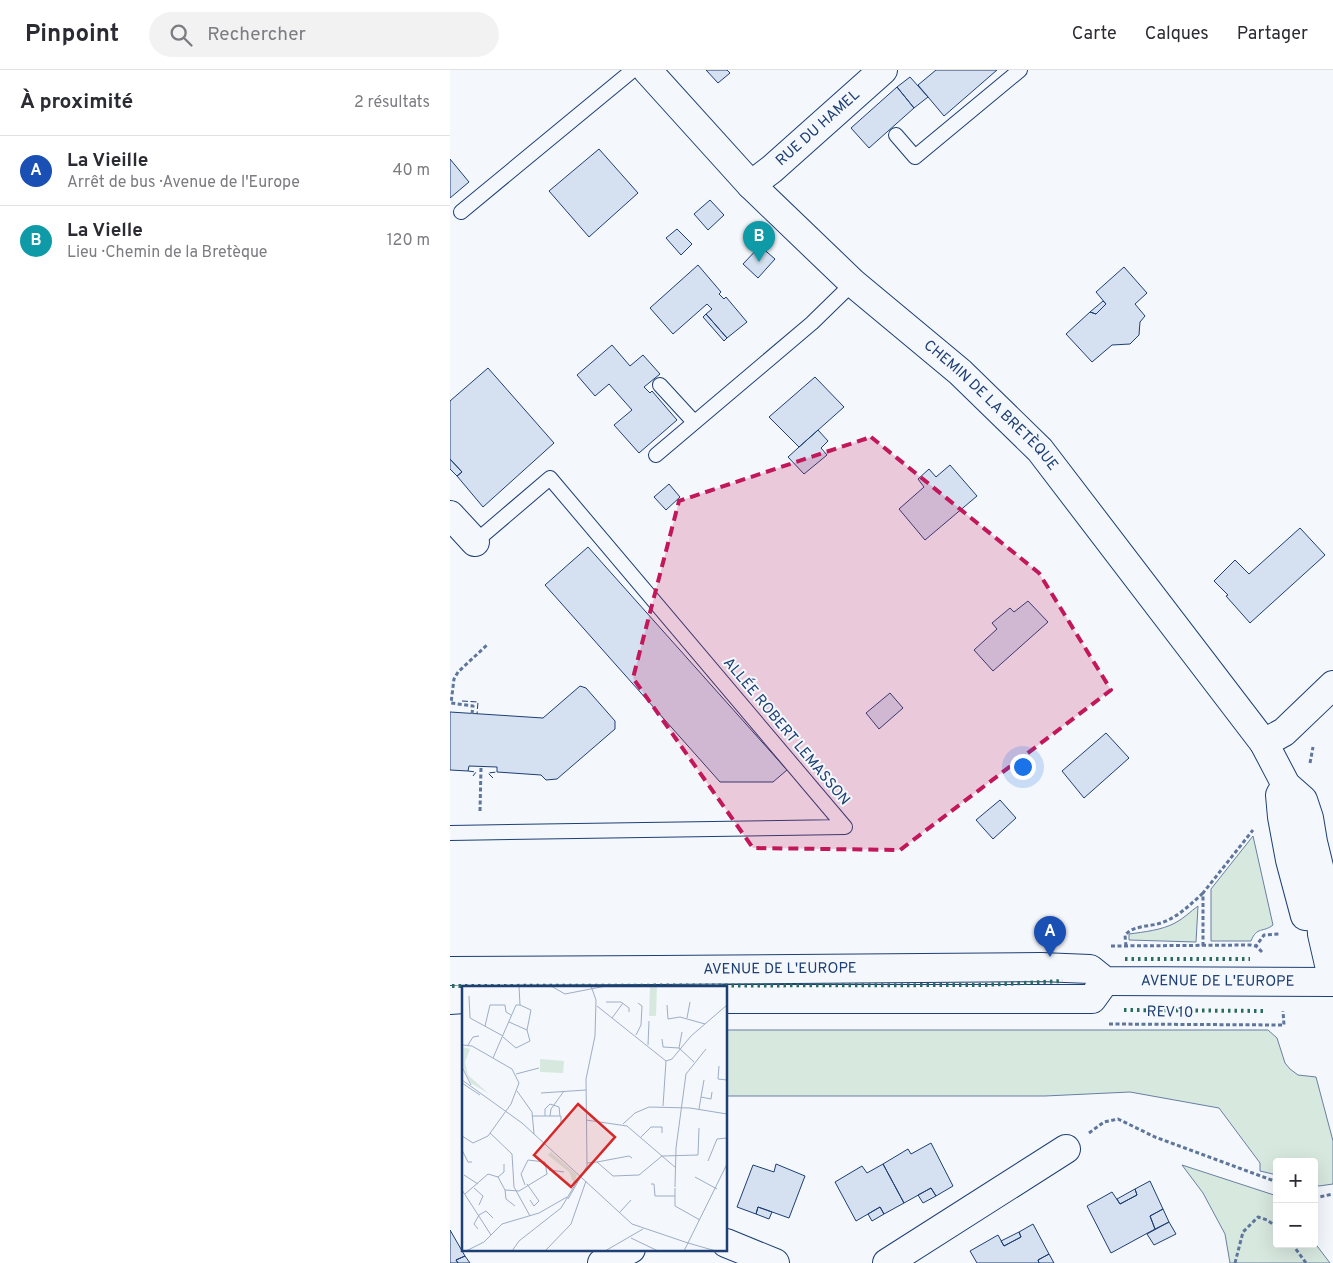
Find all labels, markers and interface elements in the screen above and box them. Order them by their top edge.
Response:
search box [149,12,499,57]
text: Pinpoint [25,20,119,50]
icon: search [167,21,195,49]
text: Rechercher [207,23,306,47]
text: Carte [1072,23,1117,46]
text: Calques [1145,23,1209,46]
text: Partager [1237,23,1308,46]
street label: RUE DU HAMEL [772,86,864,170]
text: À proximité [20,89,133,116]
text: 2 résultats [354,93,430,113]
text: La Vieille [67,149,148,173]
text: A [30,161,42,181]
text: 40 m [392,161,430,181]
text: Arrêt de bus · Avenue de l'Europe [67,173,300,193]
text: La Vielle [67,219,143,243]
pin: B [743,221,775,262]
text: B [30,231,42,251]
text: 120 m [387,231,430,251]
text: Lieu · Chemin de la Bretèque [67,243,267,263]
street label: CHEMIN DE LA BRETÈQUE [920,336,1062,475]
street label: ALLÉE ROBERT LEMASSON [719,654,854,810]
your location [1010,754,1036,780]
pin: A [1034,916,1066,957]
street label: AVENUE DE L'EUROPE [703,959,857,979]
street label: AVENUE DE L'EUROPE [1141,972,1295,991]
inset map [462,986,728,1250]
street label: REV 10 [1147,1003,1193,1023]
map controls [1273,1158,1318,1248]
button: + [1273,1158,1318,1203]
button: − [1273,1203,1318,1248]

